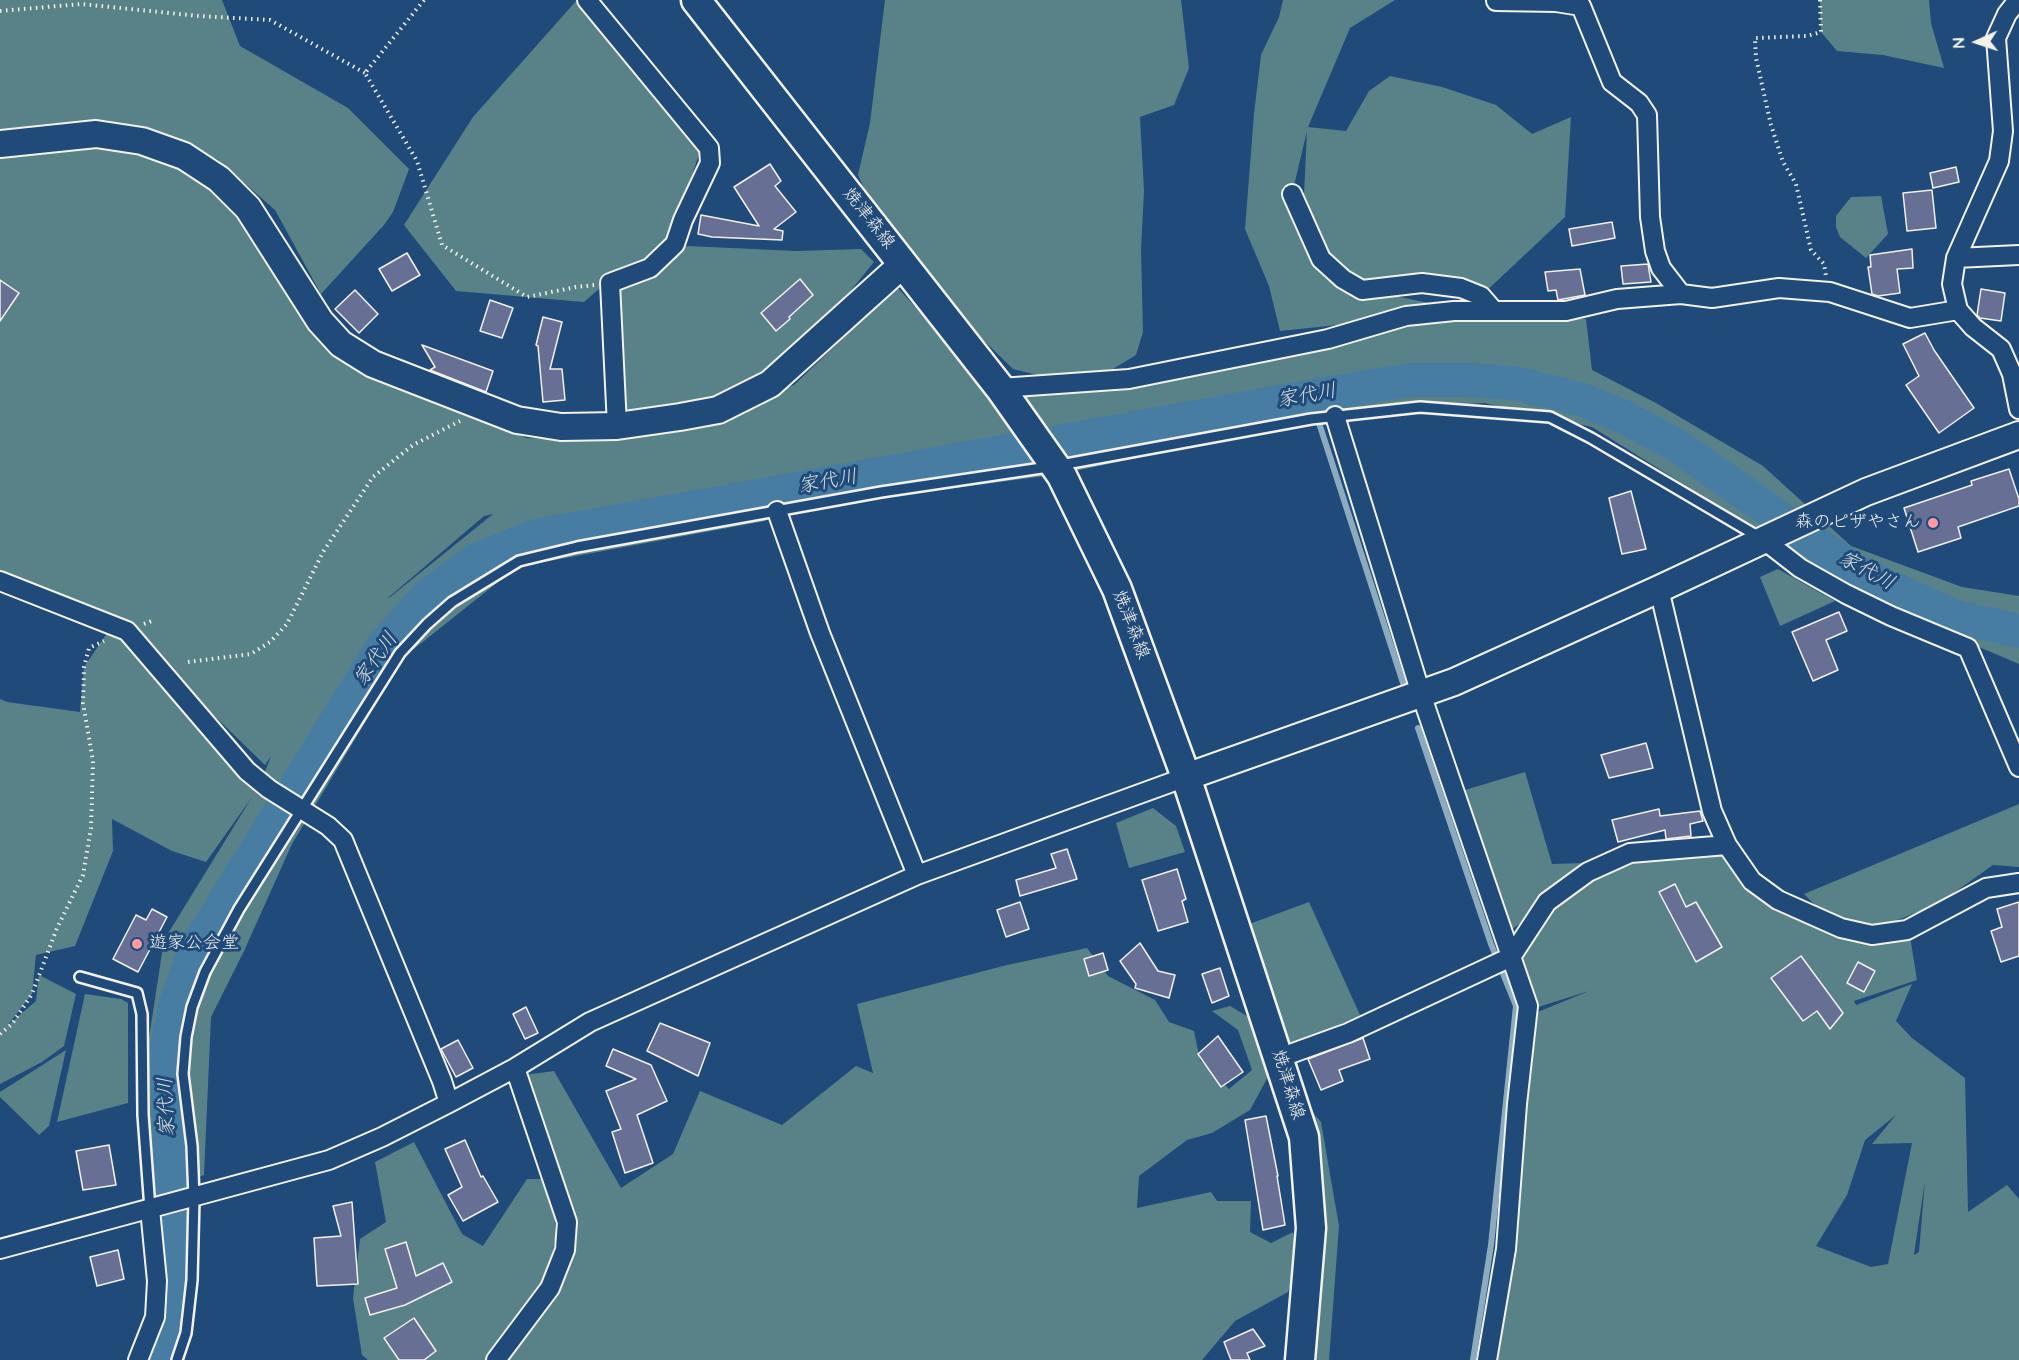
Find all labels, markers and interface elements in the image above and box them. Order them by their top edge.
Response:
north arrow [1947,12,2007,72]
text: N [1948,37,1970,49]
street label: 焼津森線 [837,184,899,254]
water label: 家代川 [1275,380,1339,414]
water label: 家代川 [796,466,860,500]
place label: 森のピザやさん [1795,512,1921,534]
marker: 森のピザやさん [1926,516,1940,530]
water label: 家代川 [1834,547,1898,597]
street label: 焼津森線 [1107,588,1153,662]
water label: 家代川 [350,629,404,691]
place label: 遊家公会堂 [149,933,239,955]
marker: 遊家公会堂 [130,937,144,951]
street label: 焼津森線 [1266,1047,1308,1123]
water label: 家代川 [155,1077,181,1137]

